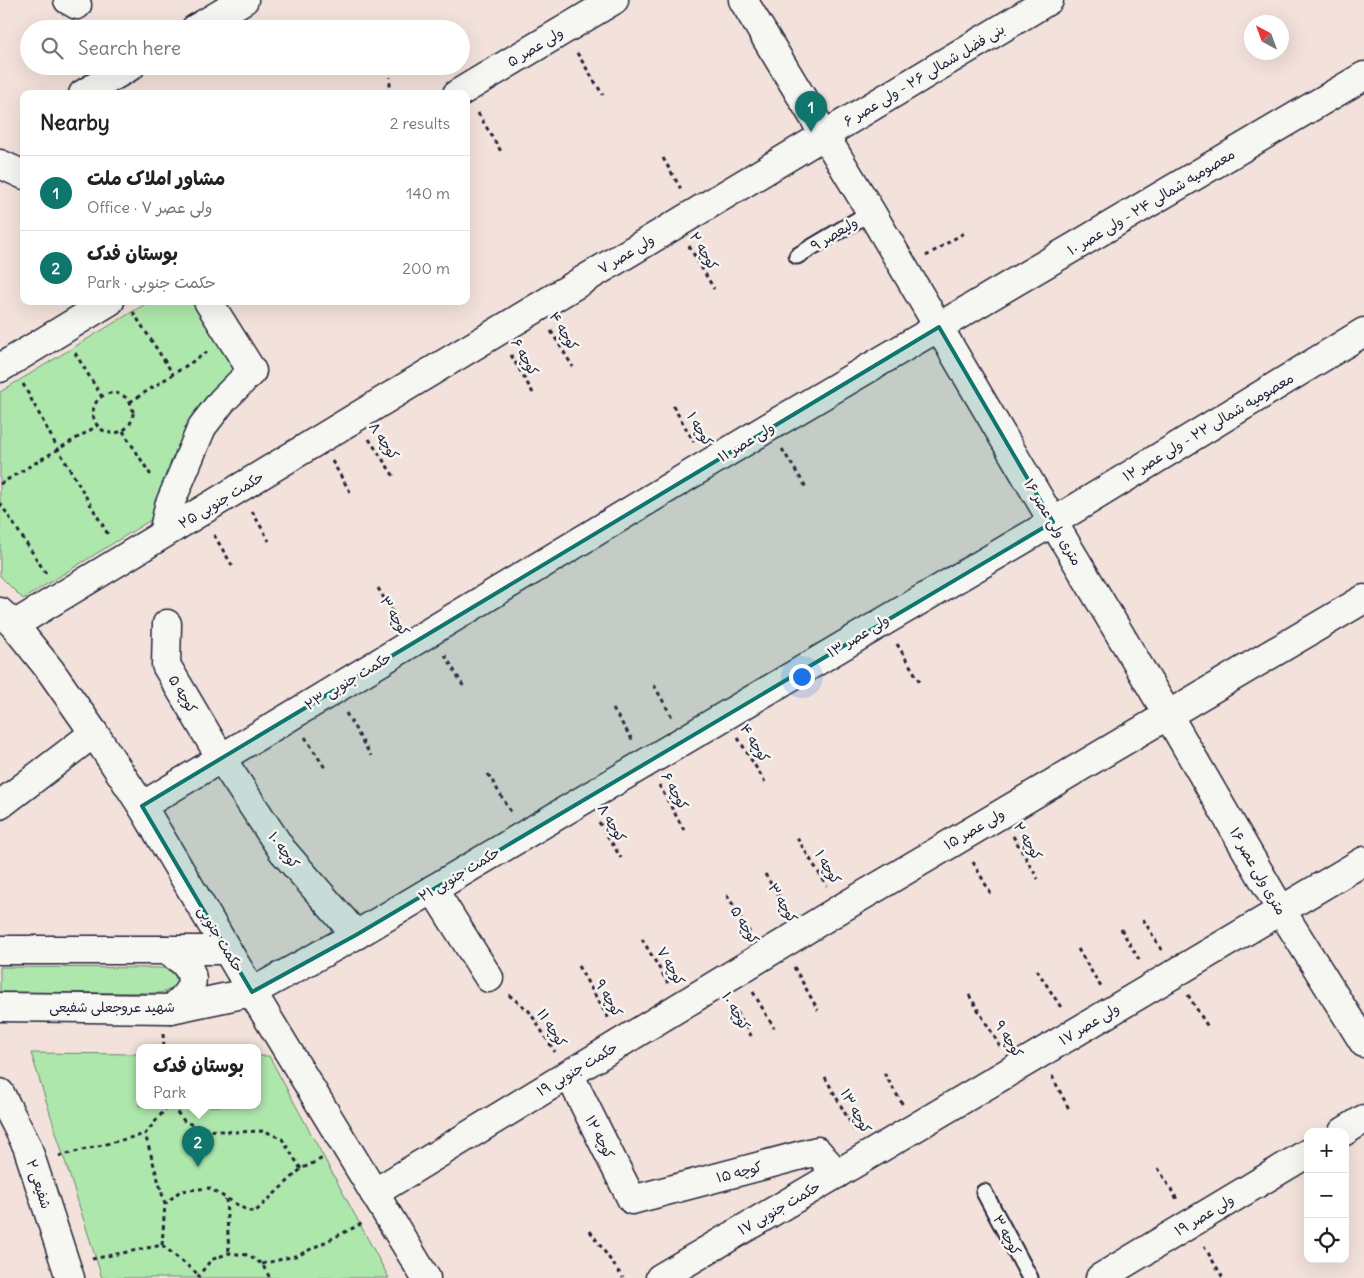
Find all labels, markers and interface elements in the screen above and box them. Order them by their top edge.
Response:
north arrow [1244,15,1289,60]
search box [20,20,470,75]
street label: بنی فضل شمالی ۲۶ - ولی عصر ۶ [840,20,1008,130]
street label: ولی عصر ۵ [504,23,566,71]
icon: search [38,34,66,62]
text: Search here [78,36,181,60]
pin: 1 [795,91,827,132]
text: Nearby [40,109,110,136]
text: 2 results [390,113,450,133]
street label: معصومیه شمالی ۲۴ - ولی عصر ۱۰ [1064,145,1238,259]
text: مشاور املاک ملت [87,166,225,190]
text: 1 [53,183,59,203]
text: 140 m [406,183,450,203]
text: Office · ولی عصر ۷ [87,197,212,217]
street label: ولیعصر ۹ [807,213,861,255]
street label: کوچه ۲ [685,229,722,274]
street label: ولی عصر ۷ [595,230,657,278]
text: بوستان فدک [87,241,178,265]
text: 2 [52,258,60,278]
text: 200 m [402,258,450,278]
text: Park · حکمت جنوبی [87,272,216,292]
street label: کوچه ۴ [545,308,583,354]
street label: کوچه ۶ [506,335,543,379]
street label: معصومیه شمالی ۲۲ - ولی عصر ۱۲ [1119,369,1297,485]
street label: کوچه ۱ [682,409,717,450]
street label: ولی عصر ۱۱ [715,418,777,466]
street label: کوچه ۸ [364,419,403,464]
street label: حکمت جنوبی ۲۵ [175,467,268,533]
street label: ۱۶ متری ولی عصر [1020,475,1086,569]
street label: کوچه ۳ [375,593,414,640]
street label: ولی عصر ۱۳ [824,611,892,661]
street label: حکمت جنوبی ۲۳ [301,648,395,715]
your location [789,664,815,690]
street label: کوچه ۵ [164,672,201,717]
street label: کوچه ۴ [735,720,774,766]
street label: کوچه ۶ [656,769,693,813]
street label: کوچه ۸ [593,800,630,846]
street label: ولی عصر ۱۵ [940,804,1008,854]
street label: کوچه ۲ [1009,819,1046,864]
street label: ۱۶ متری ولی عصر [1226,824,1290,918]
street label: کوچه ۱۰ [264,828,304,873]
street label: حکمت جنوبی ۲۱ [415,843,504,906]
street label: کوچه ۱ [810,847,845,888]
street label: کوچه ۳ [763,880,802,927]
street label: حکمت جنوبی [193,903,248,976]
street label: کوچه ۵ [726,903,763,948]
street label: کوچه ۷ [652,943,689,989]
street label: کوچه ۹ [590,976,627,1021]
street label: کوچه ۱۰ [717,989,754,1034]
street label: شهید عروجعلی شفیعی [49,998,175,1016]
street label: ولی عصر ۱۷ [1055,999,1123,1049]
street label: کوچه ۱۱ [532,1005,571,1051]
street label: کوچه ۹ [990,1017,1027,1062]
street label: حکمت جنوبی ۱۹ [533,1038,621,1101]
popup [136,1044,261,1109]
text: بوستان فدک [153,1053,244,1077]
text: Park [153,1082,186,1102]
street label: کوچه ۱۳ [836,1085,876,1137]
street label: کوچه ۱۲ [581,1112,619,1162]
pin: 2 [182,1126,214,1167]
map controls [1304,1128,1349,1263]
button: + [1304,1128,1349,1173]
street label: شفیعی ۲ [23,1157,55,1211]
street label: کوچه ۱۵ [714,1157,764,1188]
button: − [1304,1173,1349,1218]
street label: حکمت جنوبی ۱۷ [734,1177,824,1240]
street label: ولی عصر ۱۹ [1171,1190,1237,1240]
street label: کوچه ۳ [988,1212,1025,1259]
button: locate [1304,1218,1349,1263]

